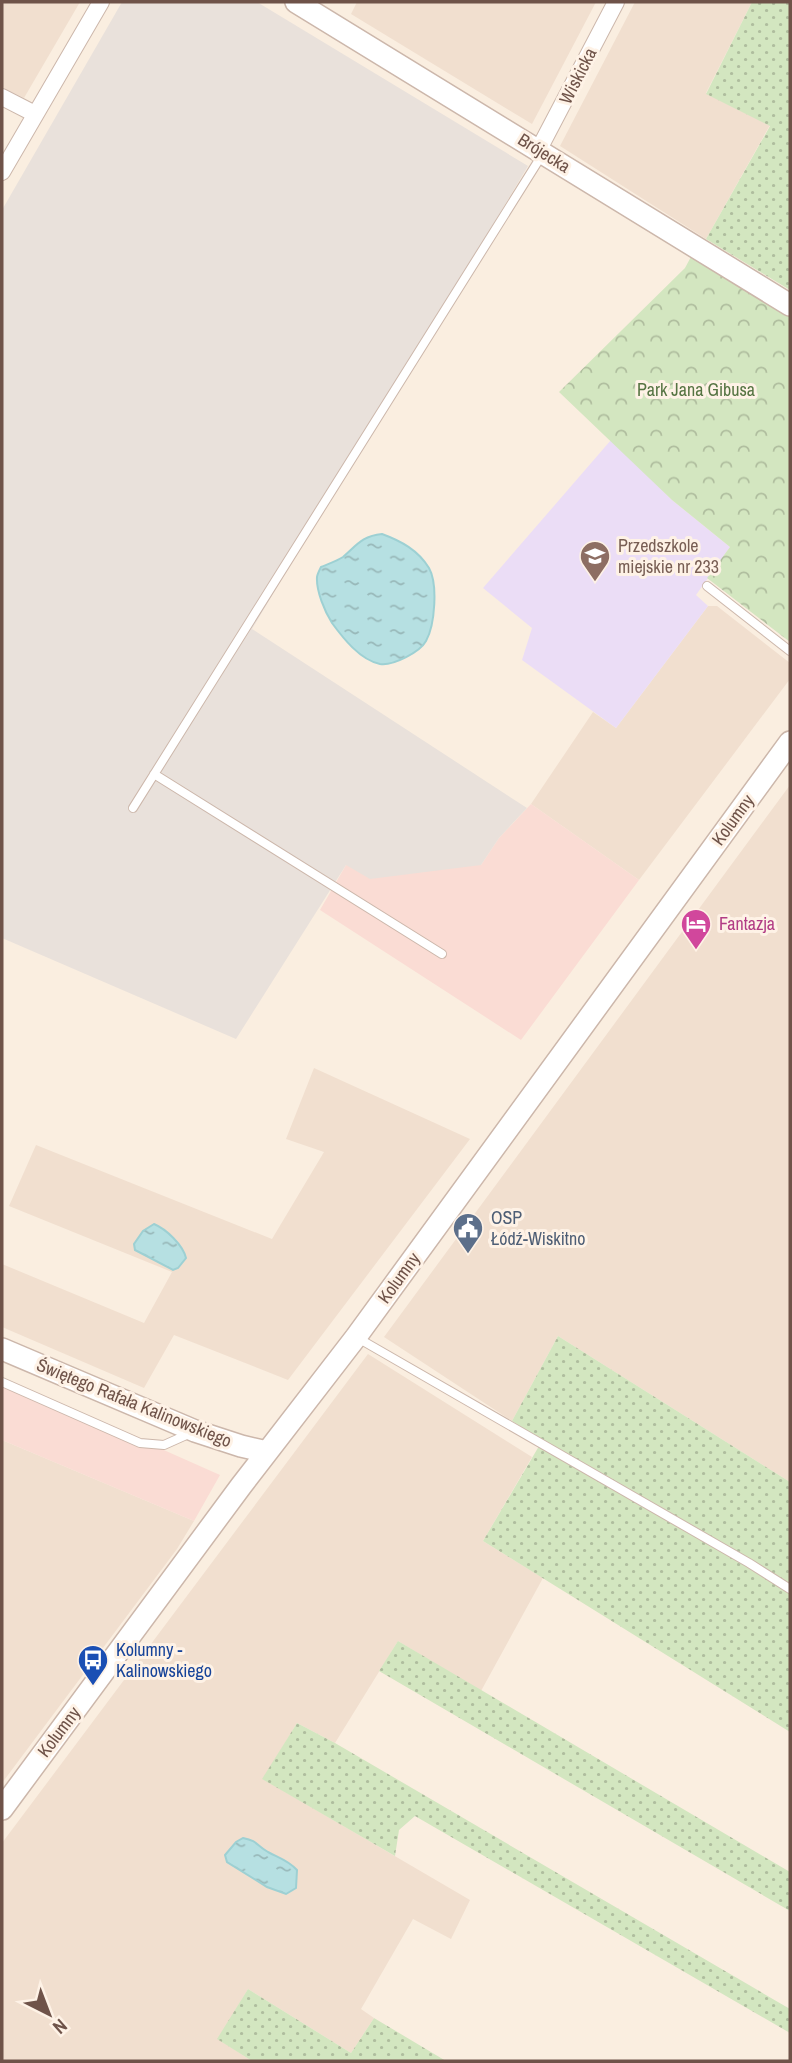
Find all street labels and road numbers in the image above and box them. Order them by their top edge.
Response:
street label: Wiskicka [553,43,602,108]
street label: Brójecka [513,127,575,178]
street label: Kolumny [706,789,760,850]
street label: Kolumny [372,1247,426,1308]
street label: Świętego Rafała Kalinowskiego [33,1352,235,1453]
street label: Kolumny [31,1701,86,1762]

